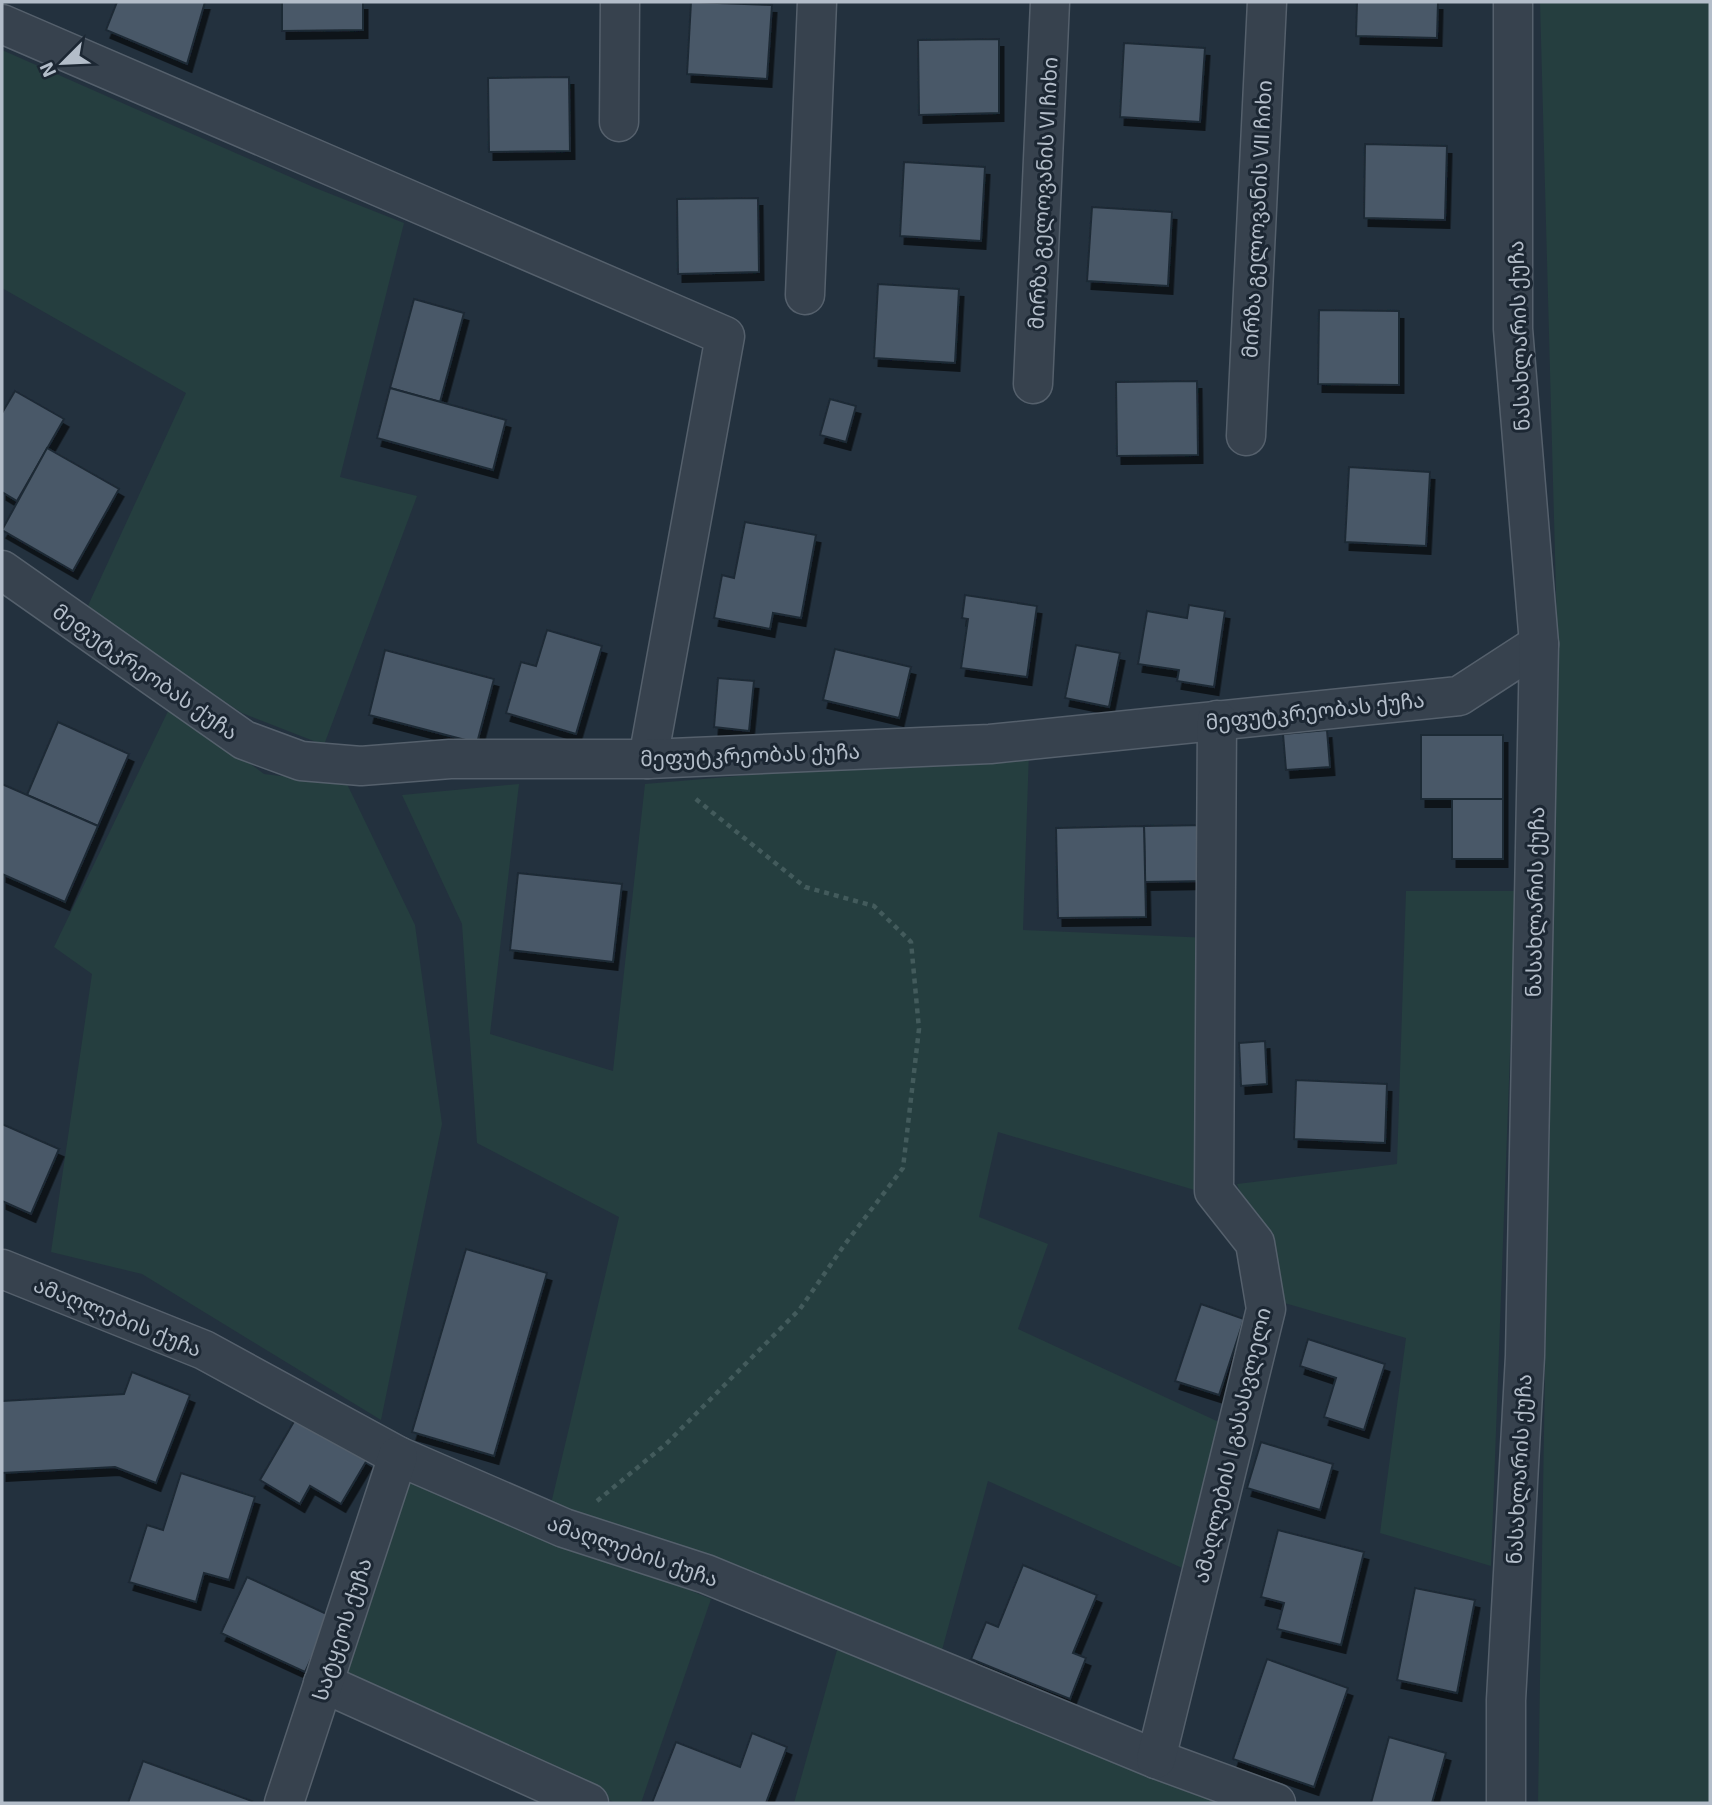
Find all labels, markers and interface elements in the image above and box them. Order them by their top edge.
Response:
north arrow [28,28,98,98]
street label: მირზა გელოვანის VI ჩიხი [1022,56,1064,330]
text: N [34,59,60,81]
street label: მირზა გელოვანის VII ჩიხი [1236,79,1278,359]
street label: ნასახლარის ქუჩა [1502,240,1536,432]
street label: მეფუტკრეობას ქუჩა [48,598,243,745]
street label: მეფუტკრეობას ქუჩა [1204,686,1426,735]
street label: მეფუტკრეობას ქუჩა [640,738,860,771]
street label: ნასახლარის ქუჩა [1520,806,1550,998]
street label: ამაღლების ქუჩა [30,1271,206,1363]
street label: ამაღლების I გასასვლელი [1187,1305,1277,1586]
street label: ნასახლარის ქუჩა [1501,1373,1537,1565]
street label: ამაღლების ქუჩა [544,1509,722,1593]
street label: სატყეოს ქუჩა [306,1554,377,1704]

